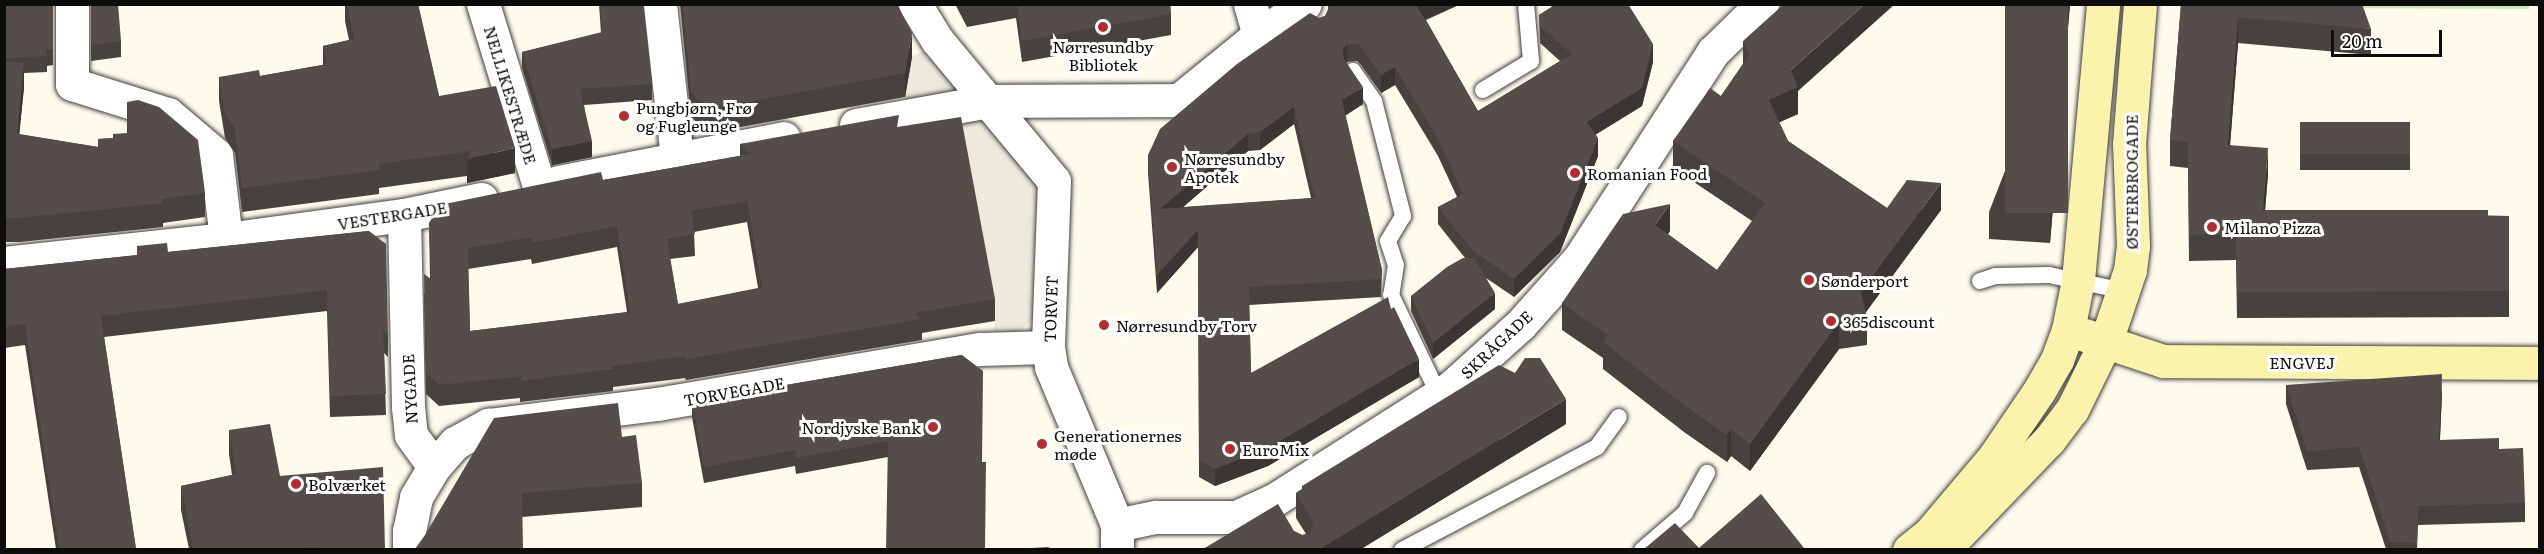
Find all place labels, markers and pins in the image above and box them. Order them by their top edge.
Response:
marker: Nørresundby Bibliotek [1096,20,1110,34]
place label: Nørresundby Bibliotek [1052,36,1154,74]
place label: Pungbjørn, Frø og Fugleunge [636,97,752,135]
marker: Pungbjørn, Frø og Fugleunge [617,109,631,123]
place label: Nørresundby Apotek [1184,148,1285,186]
marker: Nørresundby Apotek [1165,160,1179,174]
place label: Romanian Food [1587,163,1707,183]
marker: Romanian Food [1568,166,1582,180]
place label: Milano Pizza [2224,217,2321,237]
marker: Milano Pizza [2205,220,2219,234]
place label: Sønderport [1821,270,1909,290]
marker: Sønderport [1802,273,1816,287]
place label: 365discount [1843,311,1935,331]
marker: 365discount [1824,314,1838,328]
place label: Nørresundby Torv [1116,315,1257,335]
marker: Nørresundby Torv [1097,318,1111,332]
place label: Nordjyske Bank [801,417,921,437]
marker: Nordjyske Bank [926,420,940,434]
place label: Generationernes møde [1054,425,1182,463]
marker: Generationernes møde [1035,437,1049,451]
place label: EuroMix [1242,439,1309,459]
marker: EuroMix [1223,442,1237,456]
place label: Bolværket [308,474,386,494]
marker: Bolværket [289,477,303,491]

